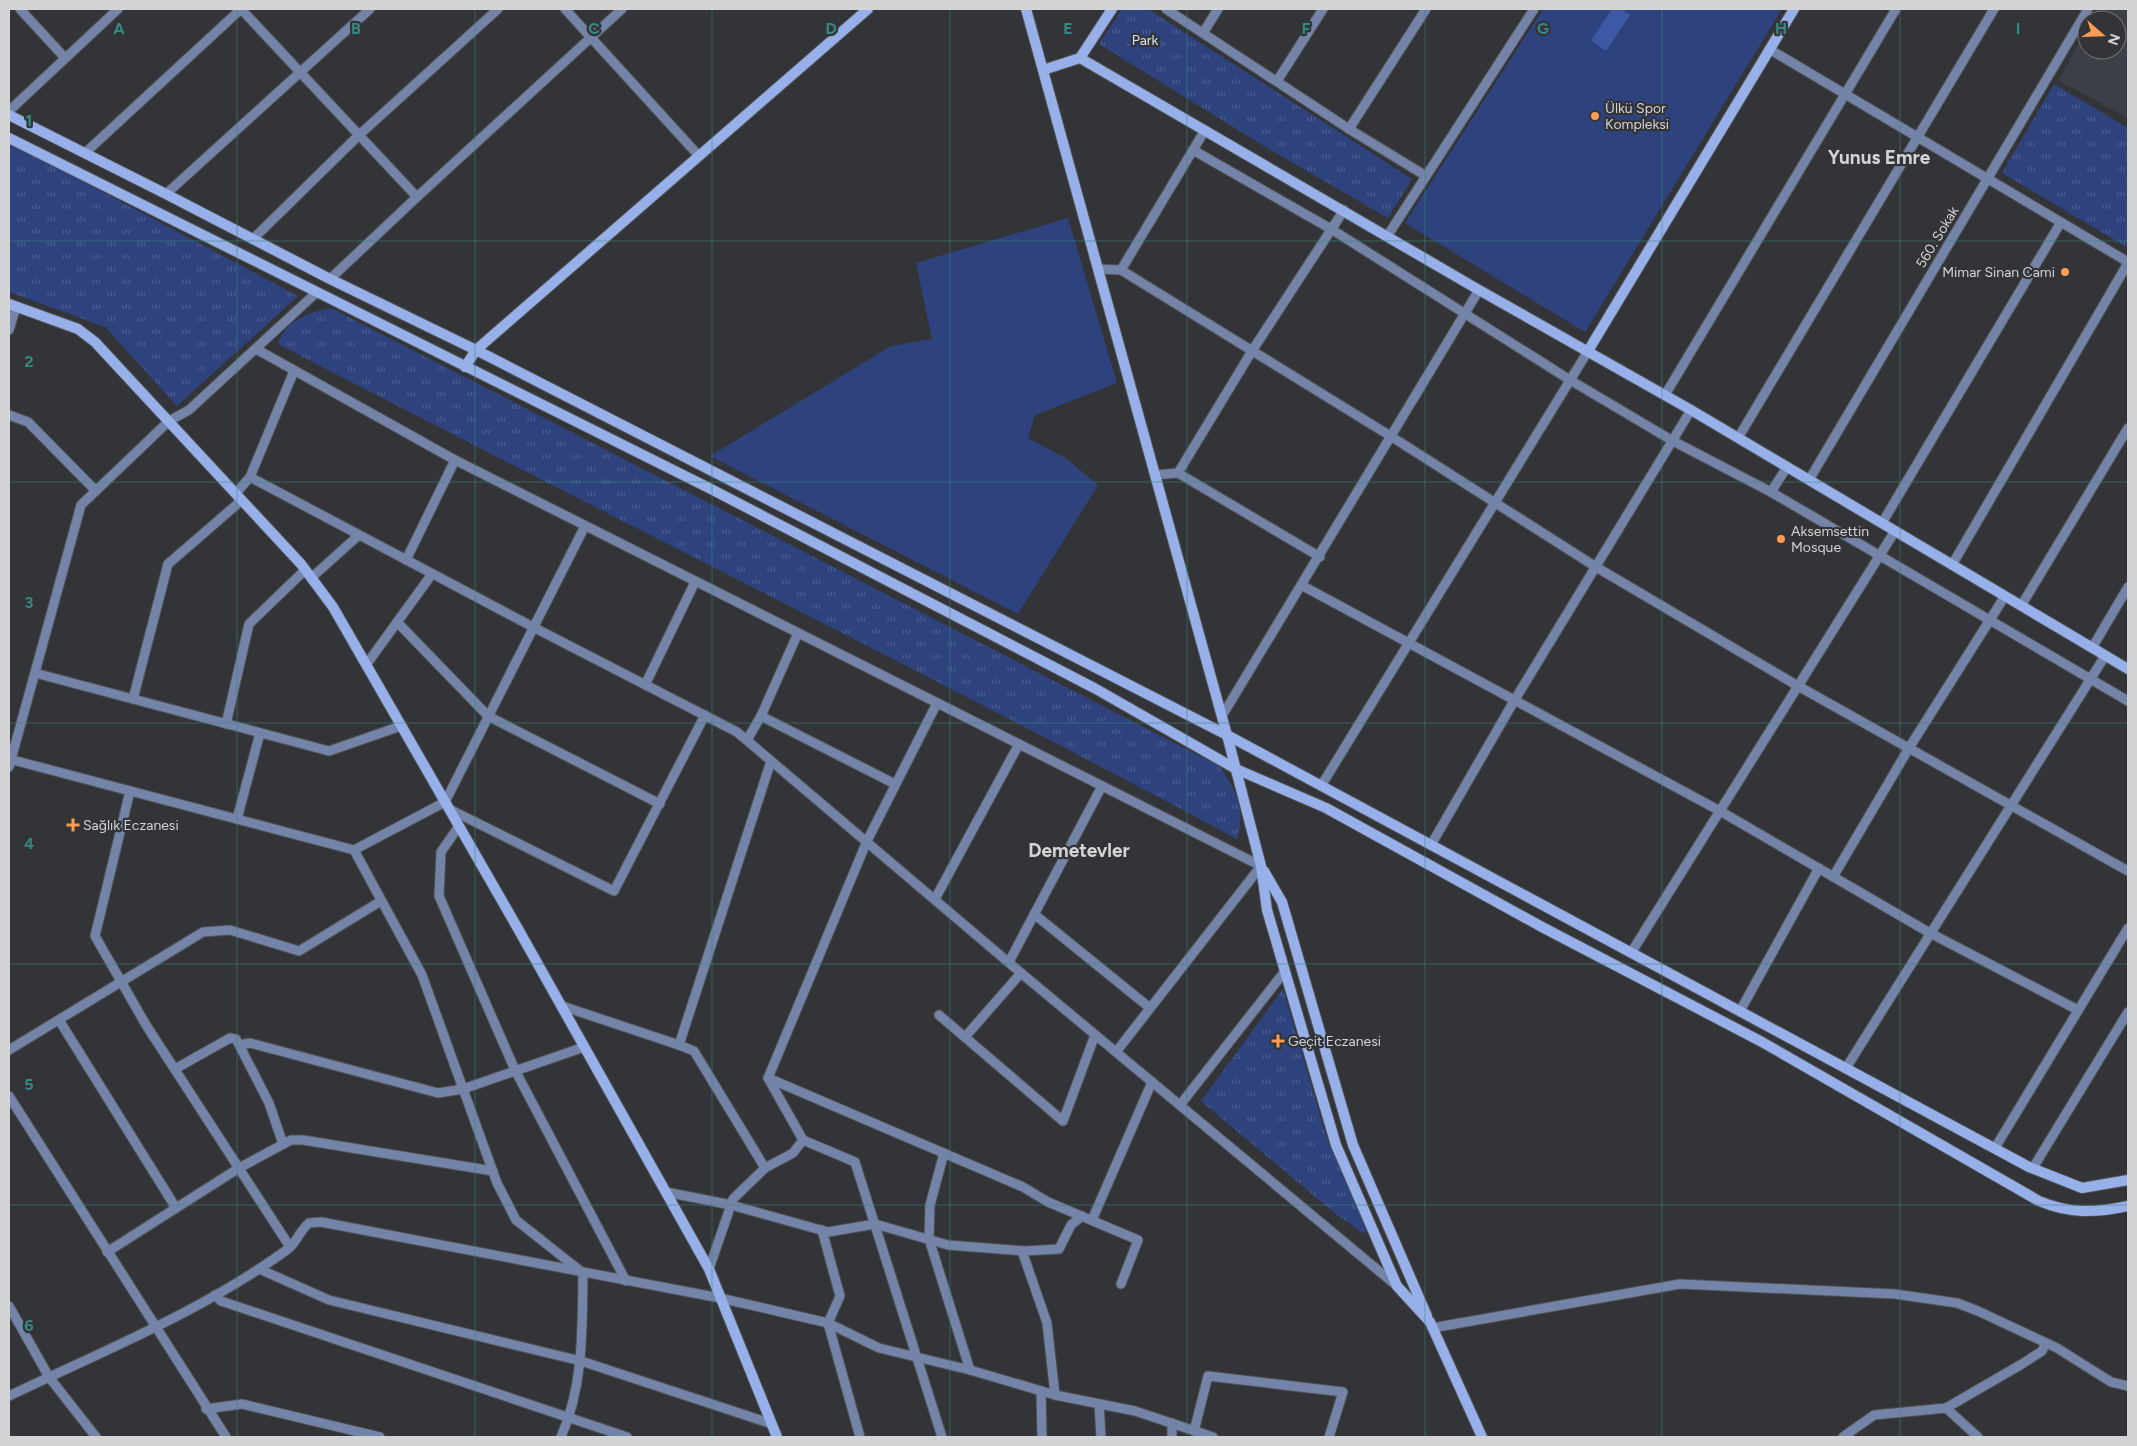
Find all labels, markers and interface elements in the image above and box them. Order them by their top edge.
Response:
north arrow [2077,10,2127,60]
text: A [113,19,125,38]
text: B [351,19,361,38]
text: C [588,19,600,38]
text: D [825,19,837,38]
text: E [1063,19,1073,38]
text: F [1302,19,1311,38]
text: G [1537,19,1549,38]
text: H [1775,19,1787,38]
text: I [2016,19,2020,38]
text: N [2104,31,2124,47]
park label: Park [1132,32,1159,49]
place label: Ülkü Spor Kompleksi [1605,100,1669,133]
marker: Ülkü Spor Kompleksi [1589,110,1601,122]
text: 1 [26,111,32,130]
district label: Yunus Emre [1828,146,1931,169]
street label: 560. Sokak [1912,203,1962,271]
place label: Mimar Sinan Cami [1942,264,2055,281]
marker: Mimar Sinan Cami [2059,266,2071,278]
text: 2 [24,352,34,371]
place label: Aksemsettin Mosque [1791,523,1869,556]
marker: Aksemsettin Mosque [1775,533,1787,545]
text: 3 [25,593,34,612]
place label: Sağlık Eczanesi [83,817,179,834]
marker: Sağlık Eczanesi [67,819,79,831]
text: 4 [24,834,34,853]
district label: Demetevler [1028,839,1130,862]
place label: Geçit Eczanesi [1288,1033,1381,1050]
marker: Geçit Eczanesi [1272,1035,1284,1047]
text: 5 [24,1075,34,1094]
text: 6 [24,1316,34,1335]

